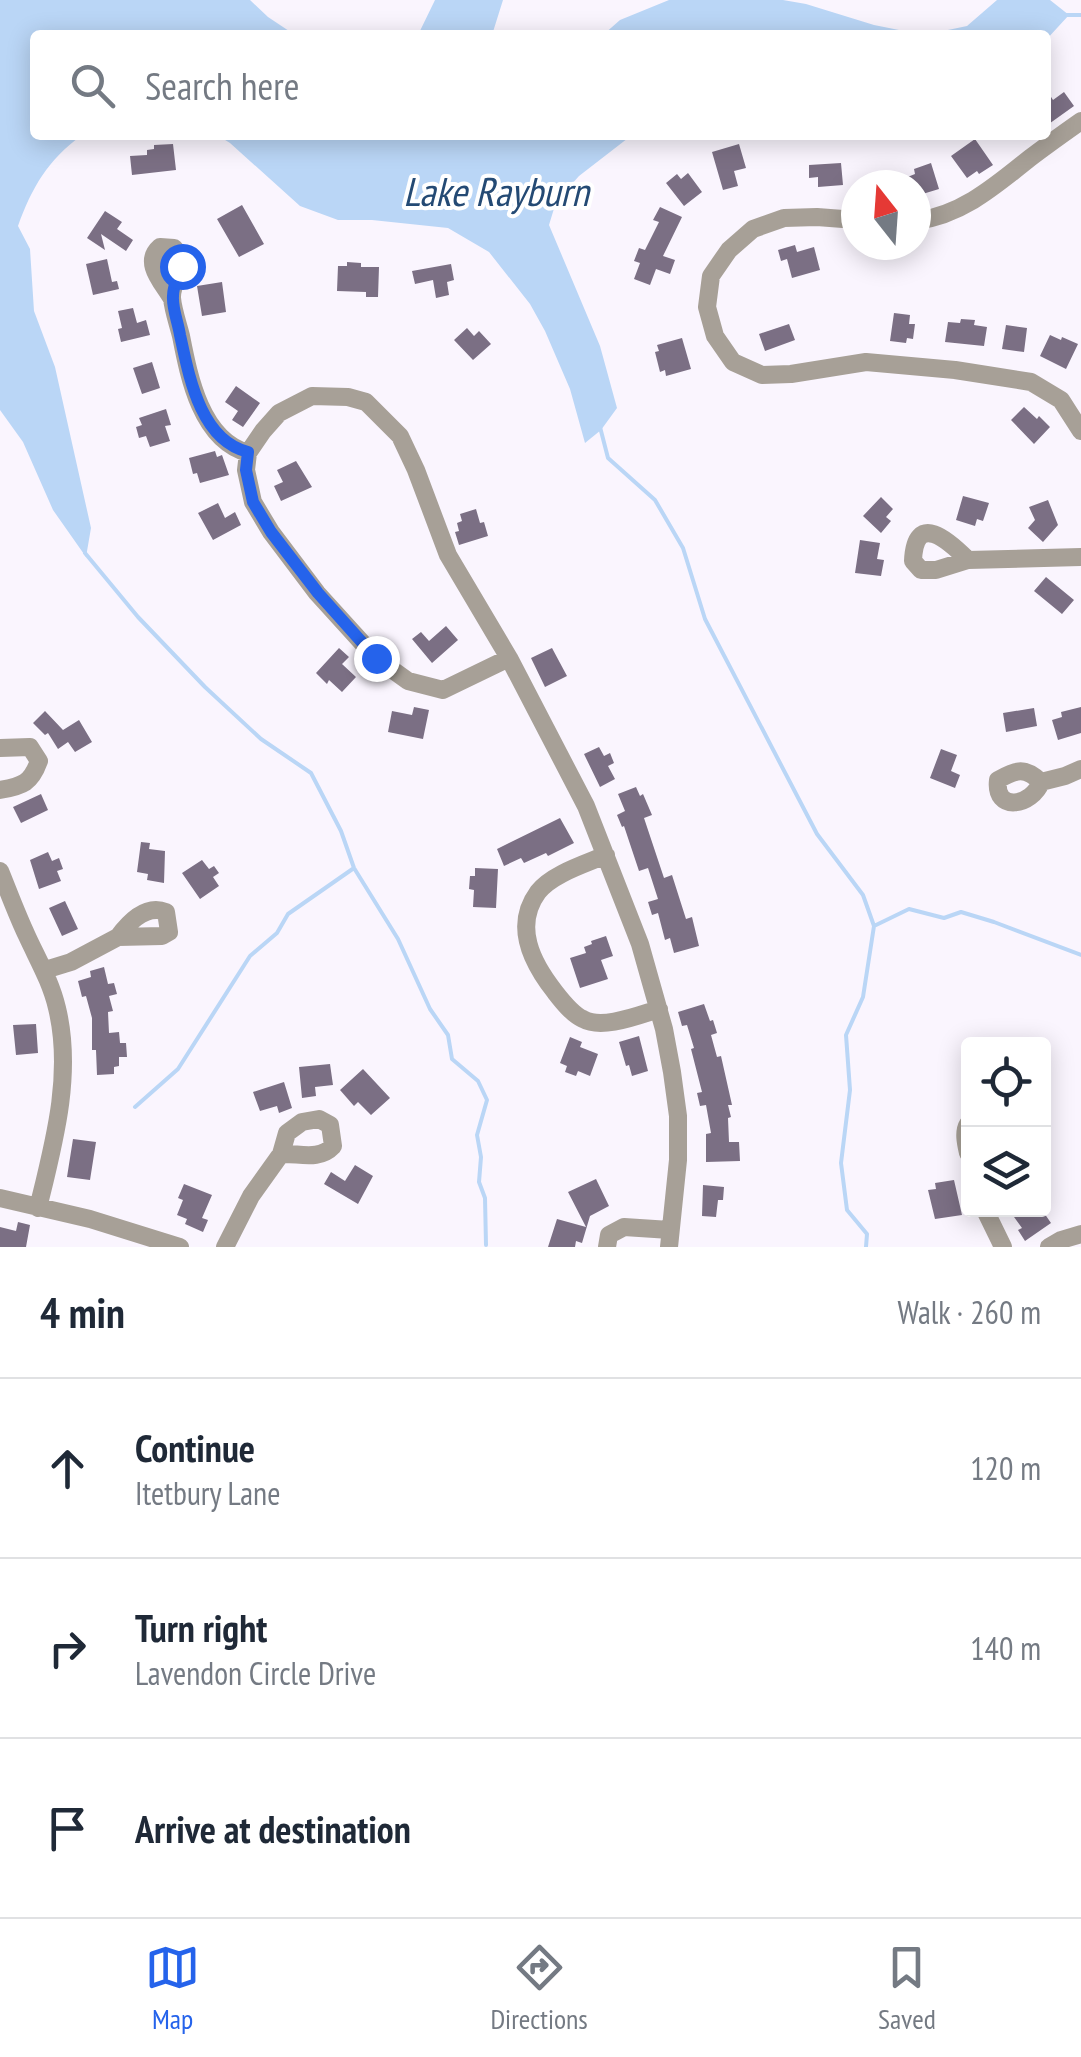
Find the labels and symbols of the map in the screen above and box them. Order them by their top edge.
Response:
water label: Lake Rayburn [403,165,591,217]
north arrow [841,170,931,260]
route start [160,244,206,290]
route end [354,636,400,682]

